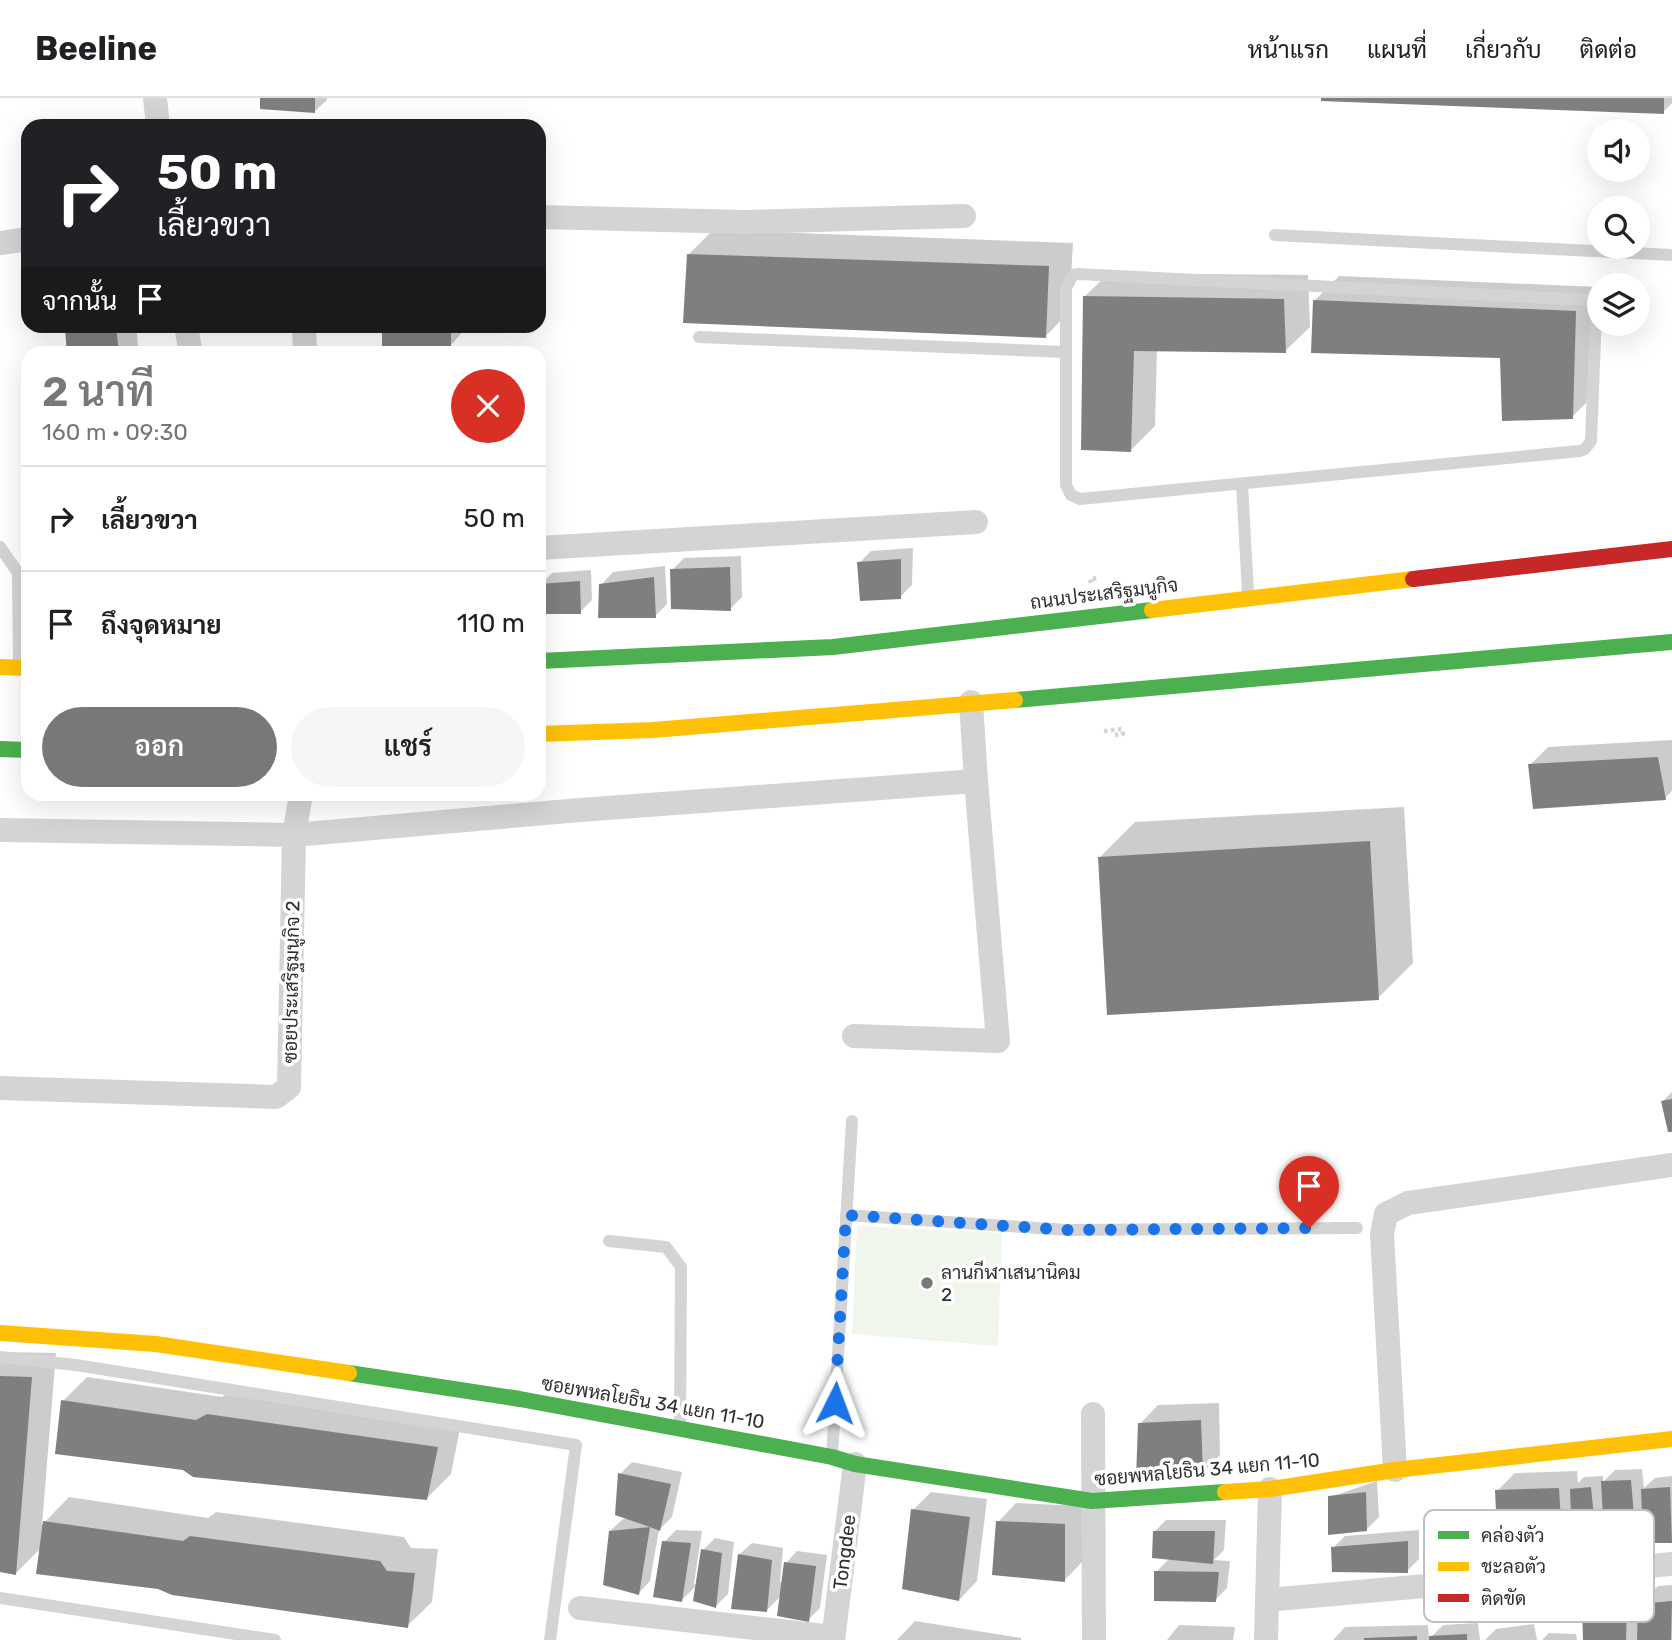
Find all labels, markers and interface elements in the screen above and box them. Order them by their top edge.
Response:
text: Beeline [35,29,157,68]
text: หน้าแรก [1248,36,1329,64]
text: แผนที่ [1367,36,1427,64]
text: เกี่ยวกับ [1465,36,1542,64]
text: ติดต่อ [1580,36,1637,64]
map controls [1587,119,1650,336]
button: sound [1587,119,1650,182]
text: 50 m [157,143,277,201]
icon: right [42,147,133,238]
button: search [1587,196,1650,259]
text: เลี้ยวขวา [157,206,271,244]
button: layers [1587,273,1650,336]
icon: arrive [131,280,169,318]
text: จากนั้น [42,286,117,317]
text: 2 นาที [42,367,154,417]
button: close [451,369,525,443]
text: 160 m · 09:30 [42,418,188,446]
icon: right [42,500,80,538]
text: 50 m [464,503,525,534]
text: เลี้ยวขวา [101,505,198,536]
street label: ถนนประเสริฐมนูกิจ [1029,573,1179,616]
icon: arrive [42,605,80,643]
text: 110 m [457,608,525,639]
text: ถึงจุดหมาย [101,610,222,641]
button: ออก [42,707,277,787]
button: แชร์ [291,707,525,787]
street label: ซอยประเสริฐมนูกิจ 2 [279,900,306,1064]
pin [1279,1156,1339,1228]
icon: arrive [1290,1167,1328,1205]
place label: ลานกีฬาเสนานิคม 2 [941,1260,1081,1306]
marker: ลานกีฬาเสนานิคม 2 [919,1275,935,1291]
position arrow [798,1366,872,1440]
street label: ซอยพหลโยธิน 34 แยก 11-10 [540,1371,766,1433]
street label: ซอยพหลโยธิน 34 แยก 11-10 [1093,1447,1321,1491]
legend [1424,1510,1654,1622]
street label: Tongdee [828,1513,861,1591]
text: คล่องตัว [1481,1524,1545,1547]
text: ชะลอตัว [1481,1555,1546,1578]
text: ติดขัด [1481,1587,1526,1610]

